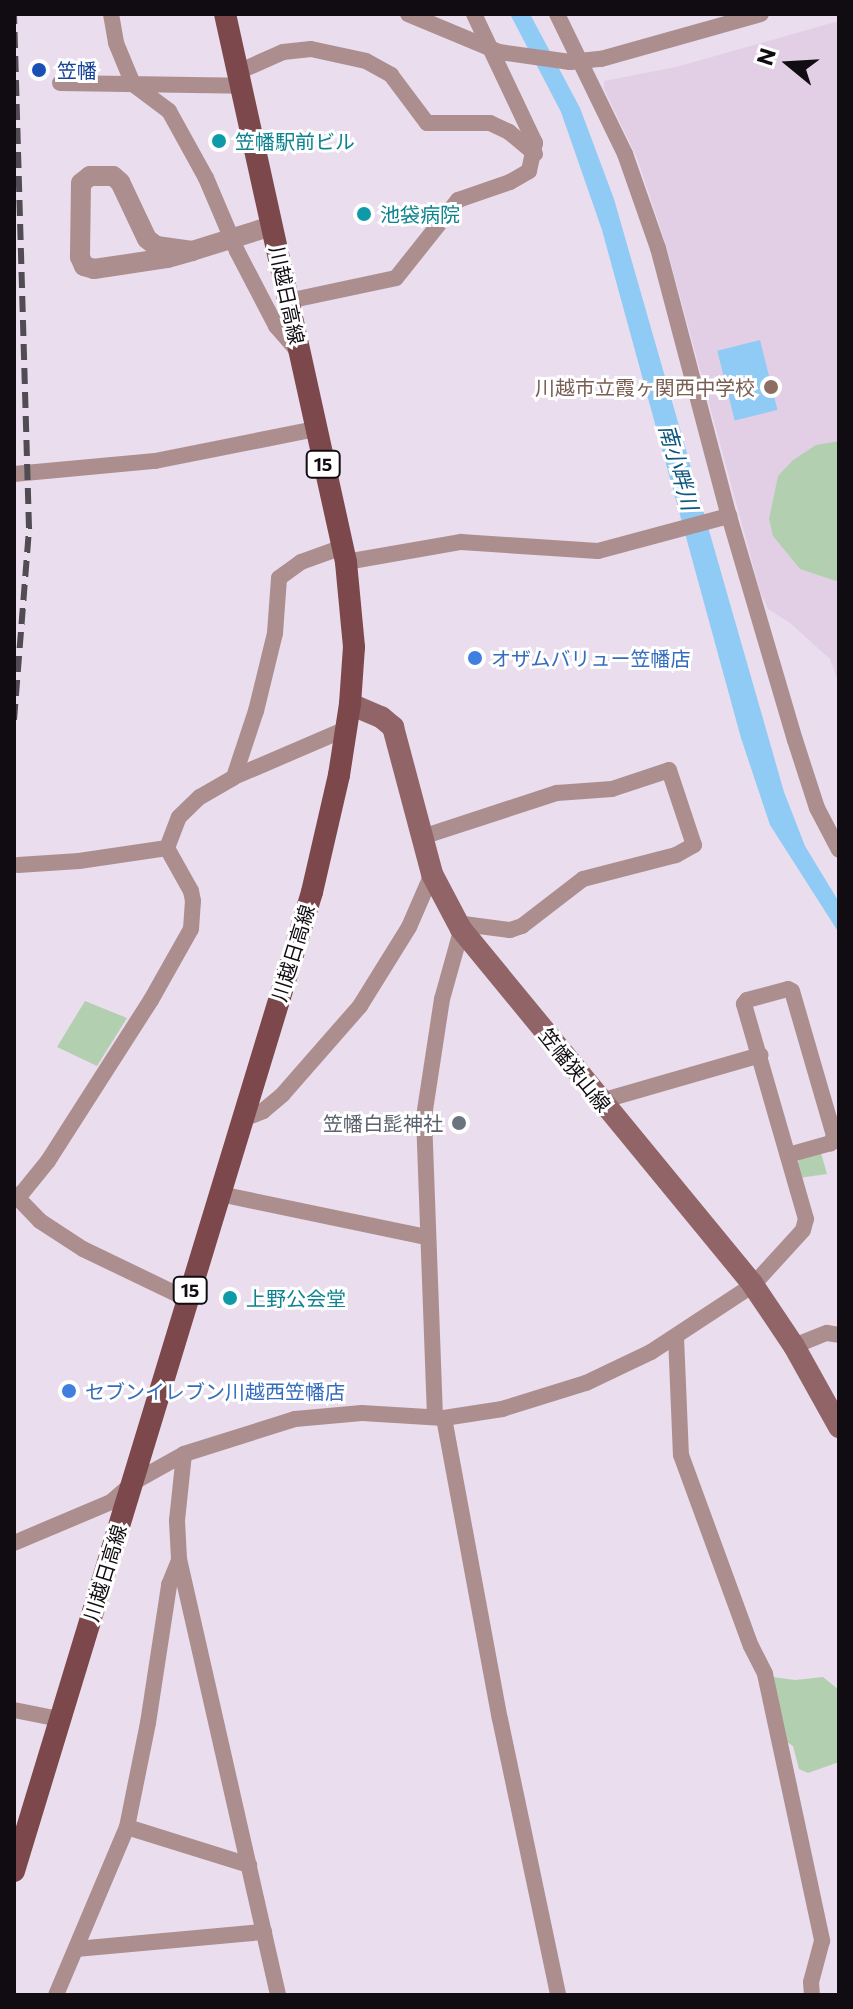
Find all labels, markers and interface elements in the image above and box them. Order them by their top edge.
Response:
north arrow [749,24,829,104]
text: N [750,44,781,68]
place label: 笠幡 [57,58,97,82]
marker: 笠幡 [28,59,50,81]
place label: 笠幡駅前ビル [235,129,355,153]
marker: 笠幡駅前ビル [210,132,228,150]
place label: 池袋病院 [380,202,460,226]
marker: 池袋病院 [355,205,373,223]
street label: 川越日高線 [265,244,309,346]
place label: 川越市立霞ヶ関西中学校 [535,375,755,399]
marker: 川越市立霞ヶ関西中学校 [762,378,780,396]
water label: 南小畔川 [654,421,704,513]
road number: 15 [305,450,341,478]
place label: オザムバリュー笠幡店 [491,646,691,670]
marker: オザムバリュー笠幡店 [466,649,484,667]
street label: 川越日高線 [267,902,319,1004]
street label: 笠幡狭山線 [534,1024,616,1116]
place label: 笠幡白髭神社 [323,1111,443,1135]
marker: 笠幡白髭神社 [450,1114,468,1132]
road number: 15 [172,1276,208,1304]
place label: 上野公会堂 [246,1286,346,1310]
marker: 上野公会堂 [221,1289,239,1307]
place label: セブンイレブン川越西笠幡店 [85,1379,345,1403]
marker: セブンイレブン川越西笠幡店 [60,1382,78,1400]
street label: 川越日高線 [79,1522,131,1624]

